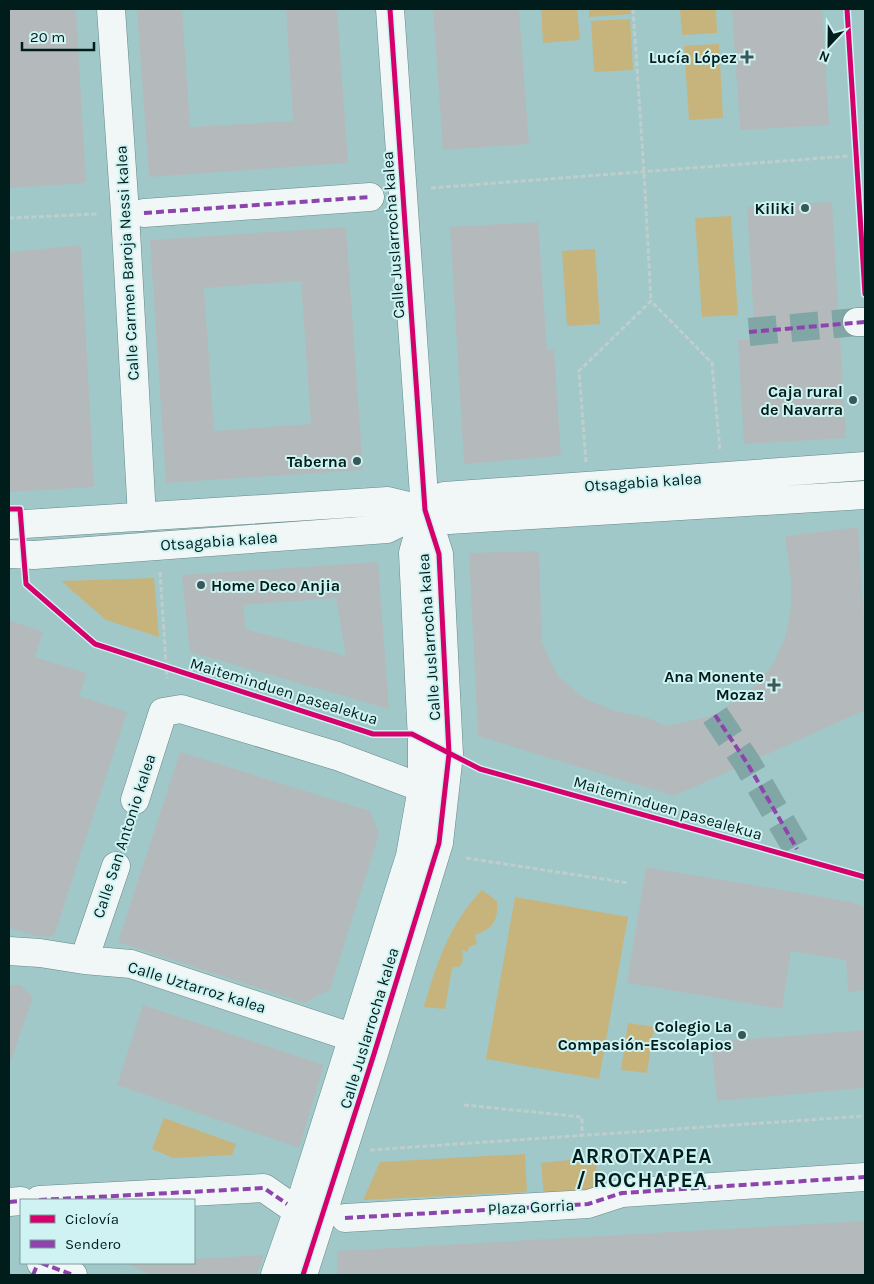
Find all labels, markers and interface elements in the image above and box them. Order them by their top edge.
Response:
scale bar [22,20,95,52]
north arrow [804,20,854,70]
text: 20 m [30,28,65,46]
text: N [816,47,832,66]
place label: Lucía López [649,48,737,67]
marker: Lucía López [741,51,753,63]
street label: Calle Carmen Baroja Nessi kalea [111,145,143,381]
street label: Calle Juslarrocha kalea [378,151,408,319]
place label: Kiliki [754,199,795,218]
marker: Kiliki [799,202,811,214]
place label: Caja rural de Navarra [760,382,843,419]
marker: Caja rural de Navarra [847,394,859,406]
place label: Taberna [287,452,347,471]
marker: Taberna [351,455,363,467]
street label: Otsagabia kalea [584,468,702,496]
street label: Otsagabia kalea [160,527,278,555]
street label: Calle Juslarrocha kalea [414,553,444,721]
place label: Home Deco Anjia [211,576,340,595]
marker: Home Deco Anjia [195,579,207,591]
street label: Maiteminduen pasealekua [188,653,380,729]
place label: Ana Monente Mozaz [664,667,764,704]
marker: Ana Monente Mozaz [768,679,780,691]
street label: Calle San Antonio kalea [88,752,160,920]
street label: Maiteminduen pasealekua [571,772,765,844]
street label: Calle Juslarrocha kalea [335,945,403,1111]
street label: Calle Uztarroz kalea [126,957,268,1017]
place label: Colegio La Compasión-Escolapios [558,1017,732,1054]
marker: Colegio La Compasión-Escolapios [736,1029,748,1041]
district label: ARROTXAPEA / ROCHAPEA [572,1144,712,1192]
street label: Plaza Gorria [487,1195,575,1219]
legend [20,1199,195,1264]
text: Ciclovía [65,1210,119,1228]
text: Sendero [65,1235,121,1253]

